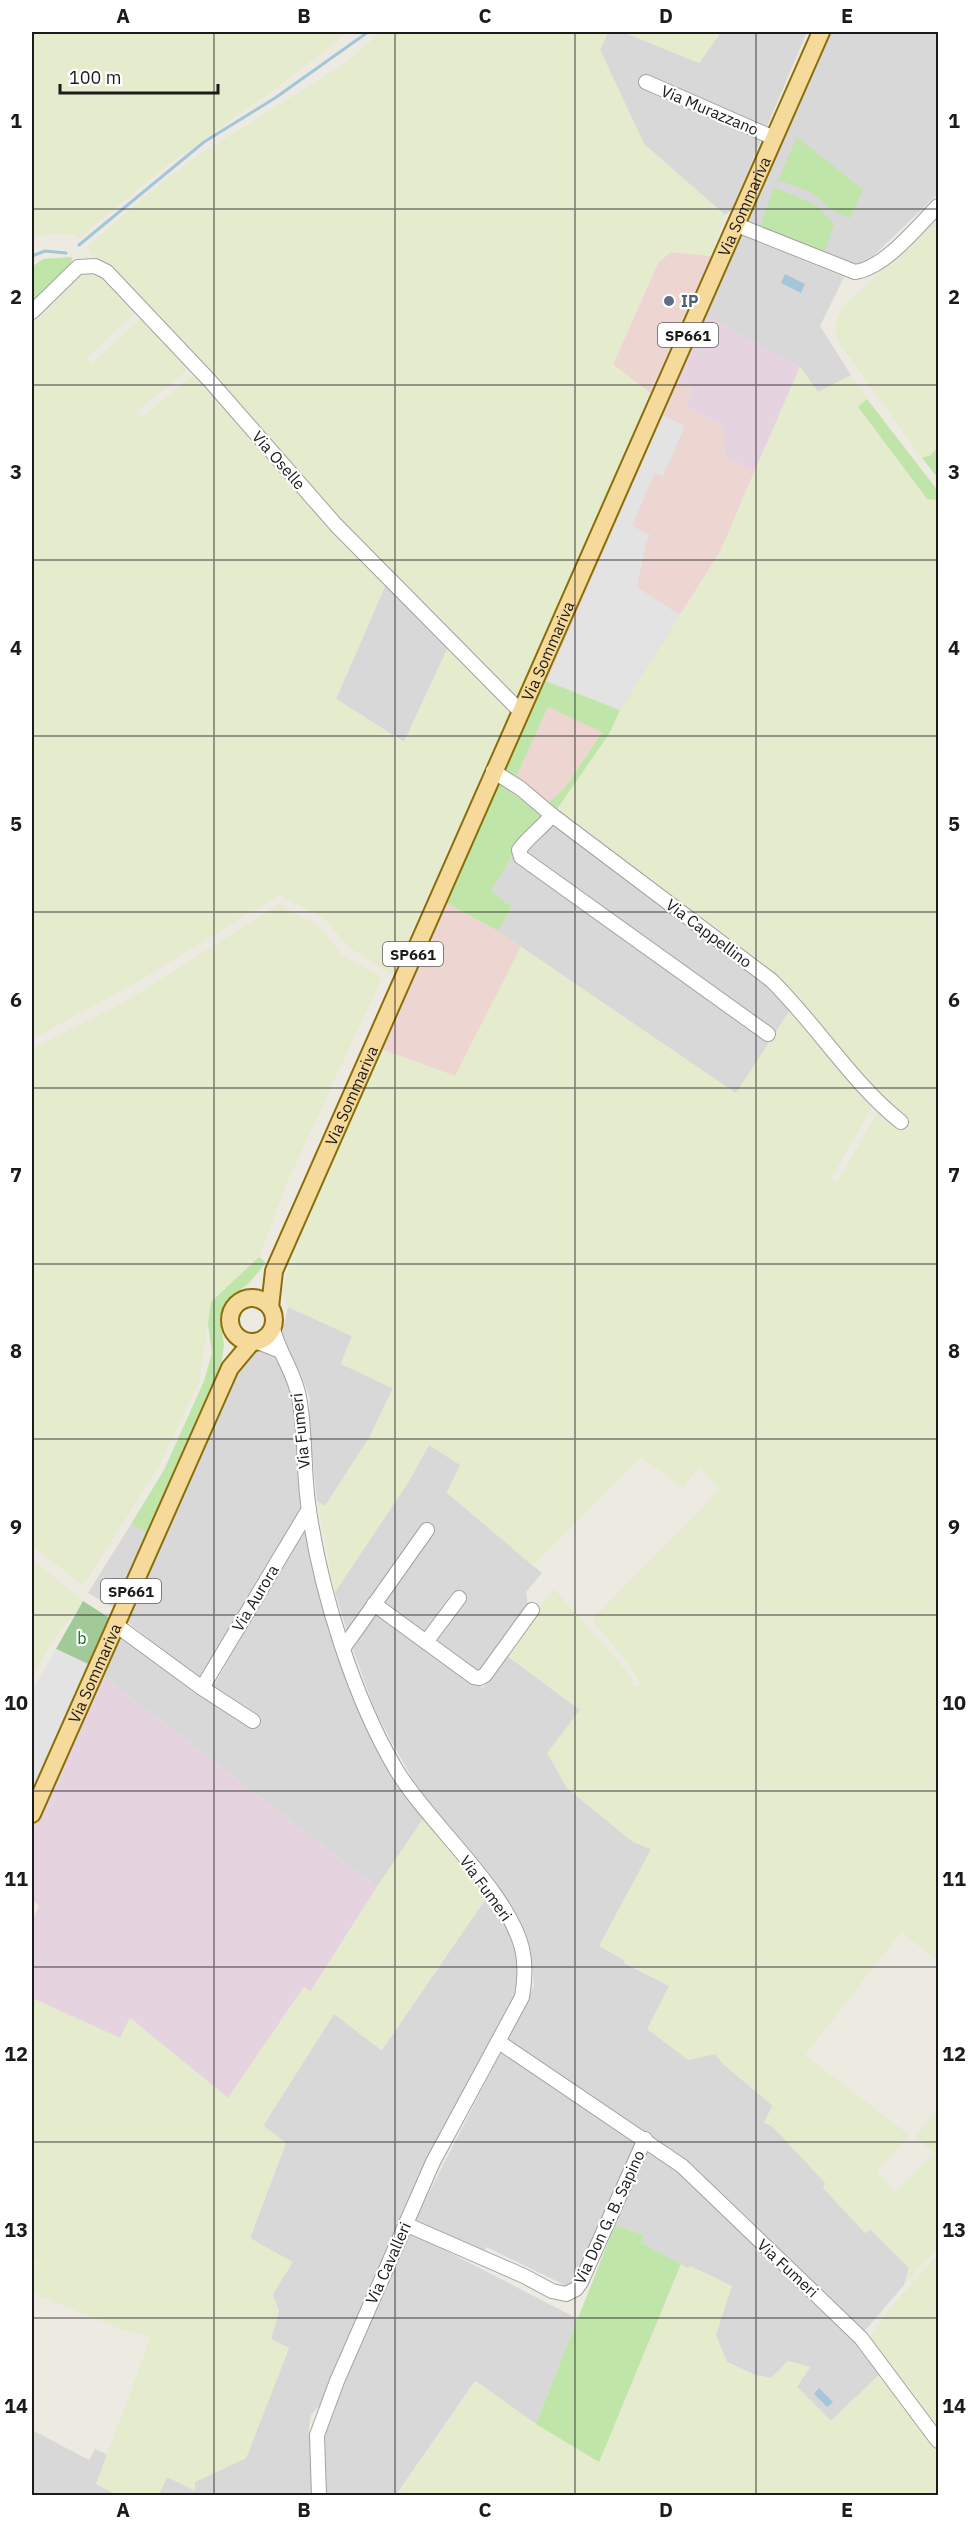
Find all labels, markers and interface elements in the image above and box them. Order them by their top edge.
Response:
text: A [116,2,130,29]
text: B [297,2,311,29]
text: C [478,2,492,29]
text: D [659,2,673,29]
text: E [841,2,853,29]
scale bar [60,57,218,95]
text: 100 m [69,66,121,89]
street label: Via Murazzano [658,80,762,140]
text: 1 [10,107,22,134]
text: 1 [948,107,960,134]
street label: Via Sommariva [713,153,775,259]
text: 2 [10,283,22,310]
text: 2 [948,283,960,310]
place label: IP [681,291,698,311]
marker: IP [662,294,676,308]
road number: SP661 [658,323,718,347]
street label: Via Oselle [248,426,310,494]
text: 3 [10,458,22,485]
text: 3 [948,458,960,485]
street label: Via Sommariva [517,598,579,704]
text: 4 [10,634,22,661]
text: 4 [948,634,960,661]
text: 5 [10,810,22,837]
text: 5 [948,810,960,837]
street label: Via Cappellino [662,894,756,972]
road number: SP661 [383,942,443,966]
text: 6 [10,986,22,1013]
text: 6 [948,986,960,1013]
street label: Via Sommariva [321,1042,382,1149]
text: 7 [10,1161,22,1188]
text: 7 [948,1161,960,1188]
text: 8 [10,1337,22,1364]
text: 8 [948,1337,960,1364]
street label: Via Fumeri [286,1392,314,1470]
text: 9 [10,1513,22,1540]
text: 9 [948,1513,960,1540]
street label: Via Aurora [227,1561,283,1635]
road number: SP661 [101,1579,161,1603]
street label: Via Sommariva [64,1620,126,1726]
park label: b [77,1628,87,1648]
text: 10 [4,1689,28,1716]
text: 10 [942,1689,966,1716]
street label: Via Fumeri [455,1851,517,1925]
text: 11 [4,1865,28,1892]
text: 11 [942,1865,966,1892]
text: 12 [4,2040,28,2067]
text: 12 [942,2040,966,2067]
street label: Via Don G. B. Sapino [569,2147,649,2287]
text: 13 [4,2216,28,2243]
text: 13 [942,2216,966,2243]
street label: Via Cavalleri [361,2219,415,2307]
street label: Via Fumeri [753,2235,823,2301]
text: 14 [4,2392,28,2419]
text: 14 [942,2392,966,2419]
text: A [116,2496,130,2523]
text: B [297,2496,311,2523]
text: C [478,2496,492,2523]
text: D [659,2496,673,2523]
text: E [841,2496,853,2523]

